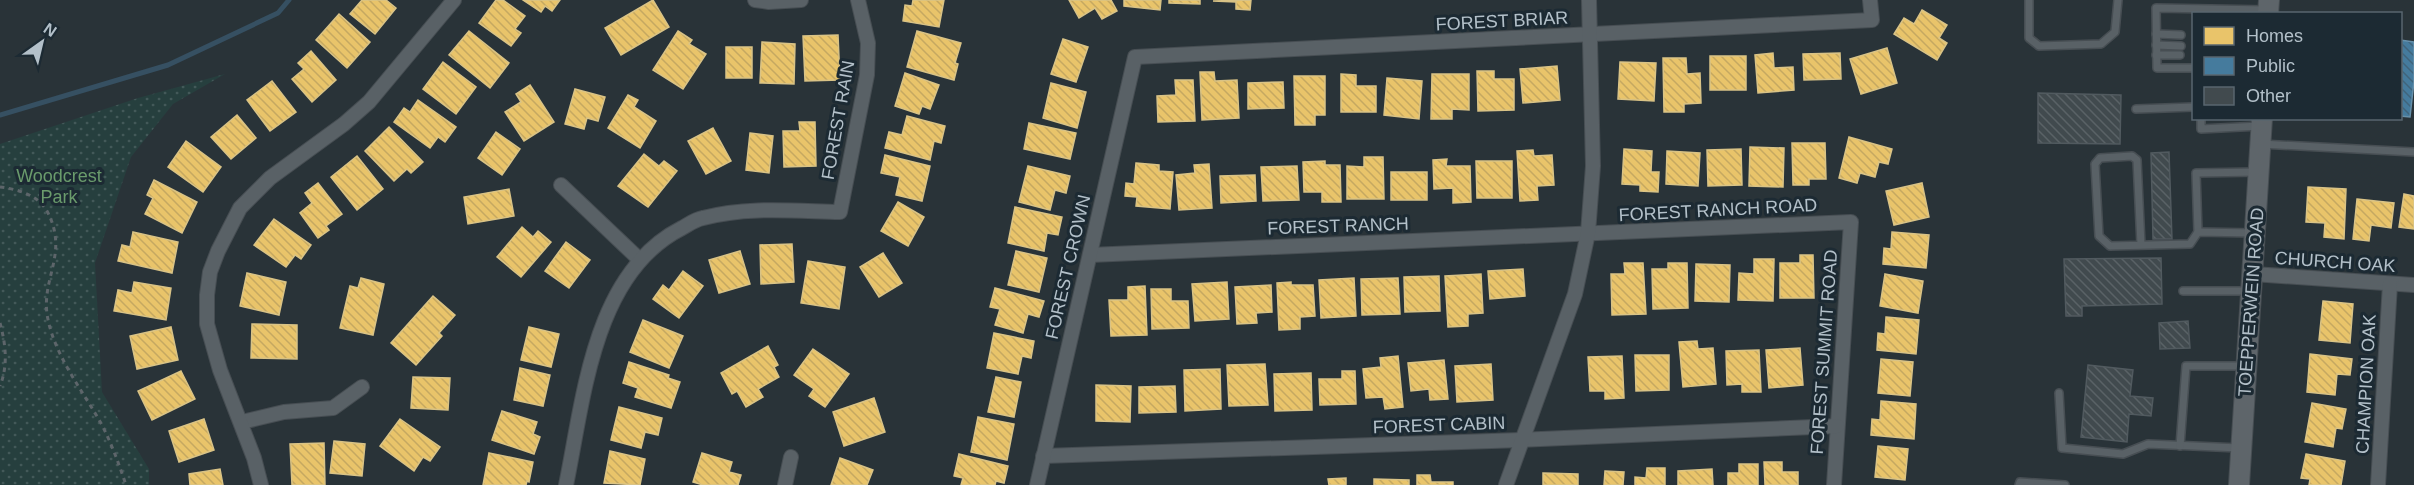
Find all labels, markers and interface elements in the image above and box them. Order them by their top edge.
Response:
street label: FOREST BRIAR [1435,8,1569,34]
north arrow [12,12,72,72]
legend [2192,12,2402,120]
text: N [41,20,60,40]
text: Homes [2246,26,2303,46]
text: Public [2246,56,2295,76]
street label: FOREST RAIN [818,59,858,181]
text: Other [2246,86,2291,106]
park label: Woodcrest Park [16,166,102,207]
street label: FOREST CROWN [1042,193,1094,341]
street label: FOREST RANCH ROAD [1618,195,1818,225]
street label: TOEPPERWEIN ROAD [2234,207,2268,397]
street label: FOREST RANCH [1267,214,1409,238]
street label: CHURCH OAK [2274,248,2396,276]
street label: FOREST SUMMIT ROAD [1807,249,1841,455]
street label: CHAMPION OAK [2352,314,2380,454]
street label: FOREST CABIN [1372,413,1506,437]

